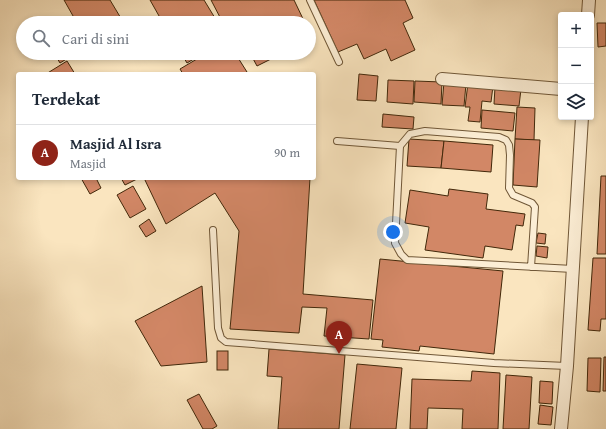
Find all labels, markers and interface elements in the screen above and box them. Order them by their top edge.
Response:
map controls [558,12,594,120]
button: + [558,12,594,48]
search box [16,16,316,60]
icon: search [30,27,52,49]
text: Cari di sini [62,28,129,49]
button: − [558,48,594,84]
button: layers [558,84,594,120]
text: Terdekat [32,86,100,111]
text: Masjid Al Isra [70,133,162,154]
text: A [41,143,49,162]
text: 90 m [274,143,300,162]
text: Masjid [70,154,106,173]
your location [383,222,403,242]
pin: A [326,321,352,354]

